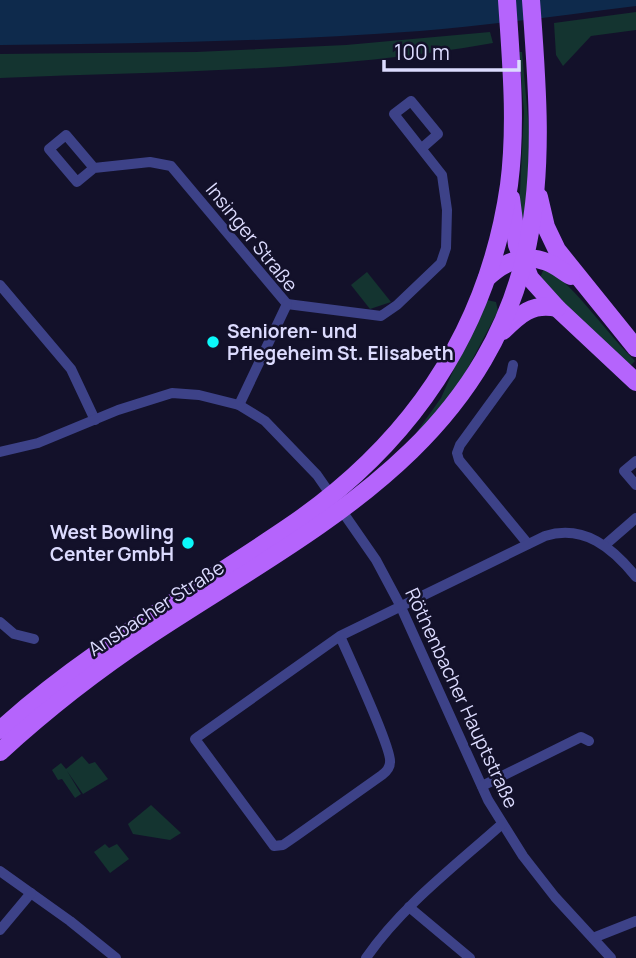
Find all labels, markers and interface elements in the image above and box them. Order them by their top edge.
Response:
scale bar [384,28,519,72]
text: 100 m [394,38,450,66]
street label: Insinger Straße [200,177,304,297]
place label: Senioren- und Pflegeheim St. Elisabeth [227,318,454,366]
marker: Senioren- und Pflegeheim St. Elisabeth [205,334,221,350]
place label: West Bowling Center GmbH [50,519,174,567]
marker: West Bowling Center GmbH [180,535,196,551]
street label: Ansbacher Straße [83,554,229,662]
street label: Röthenbacher Hauptstraße [399,584,525,812]

